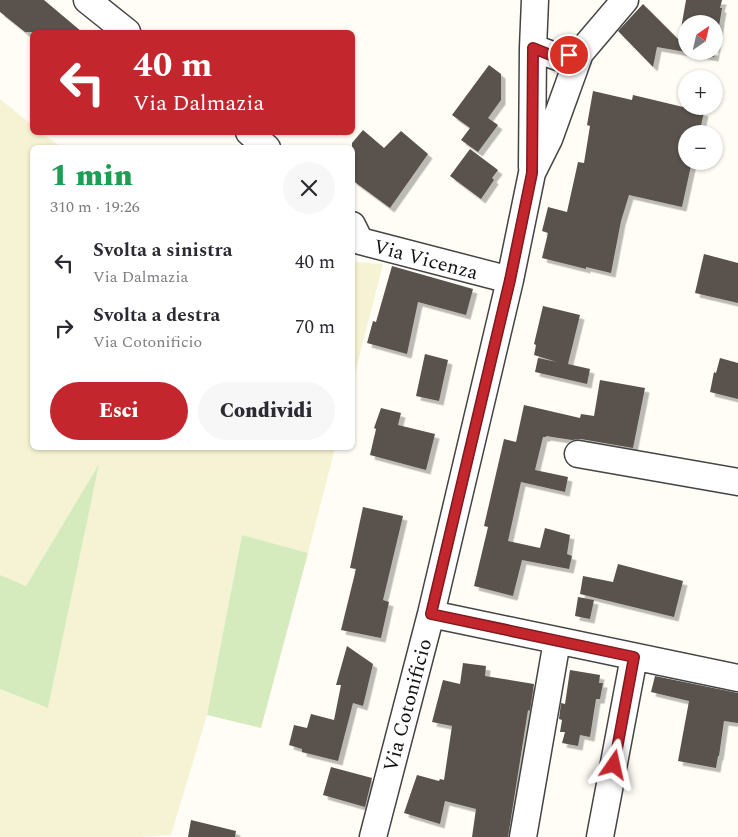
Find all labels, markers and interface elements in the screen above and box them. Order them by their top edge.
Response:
north arrow [678,15,722,60]
map controls [678,15,723,170]
pin [548,34,590,76]
text: 40 m [133,39,213,92]
icon: arrive [555,41,583,69]
icon: left [50,50,115,115]
button: + [678,70,723,115]
text: Via Dalmazia [133,87,264,120]
button: − [678,125,723,170]
text: 1 min [50,153,133,199]
button: close [283,162,335,214]
text: 310 m · 19:26 [50,195,140,219]
street label: Via Vicenza [370,232,482,288]
text: Svolta a sinistra [93,236,233,265]
text: 40 m [295,248,335,277]
icon: left [50,249,78,277]
text: Via Dalmazia [93,265,188,289]
text: Svolta a destra [93,301,220,330]
text: 70 m [295,313,335,342]
icon: right [50,314,78,342]
text: Via Cotonificio [93,330,202,354]
button: Esci [50,382,188,440]
button: Condividi [198,382,335,440]
street label: Via Cotonificio [376,635,440,775]
position arrow [587,738,639,790]

